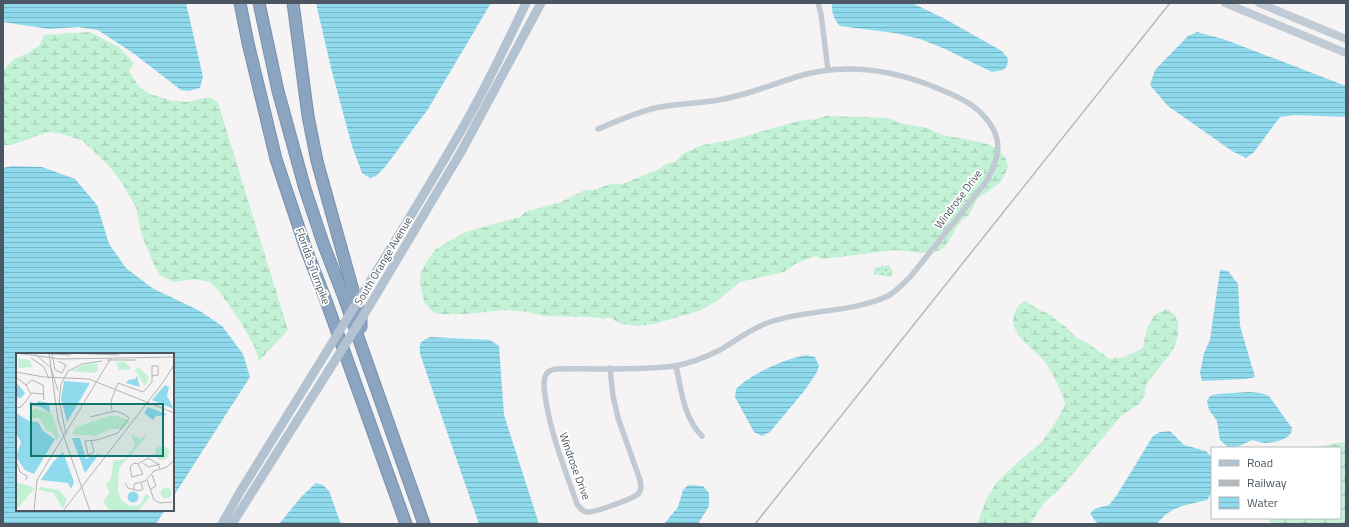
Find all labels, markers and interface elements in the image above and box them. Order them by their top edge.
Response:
street label: Windrose Drive [930,166,986,232]
street label: South Orange Avenue [350,214,416,308]
street label: Florida's Turnpike [292,225,334,307]
inset map [16,353,174,511]
street label: Windrose Drive [555,430,595,502]
legend [1211,447,1341,519]
text: Road [1247,453,1273,472]
text: Railway [1247,473,1287,492]
text: Water [1247,493,1278,512]

